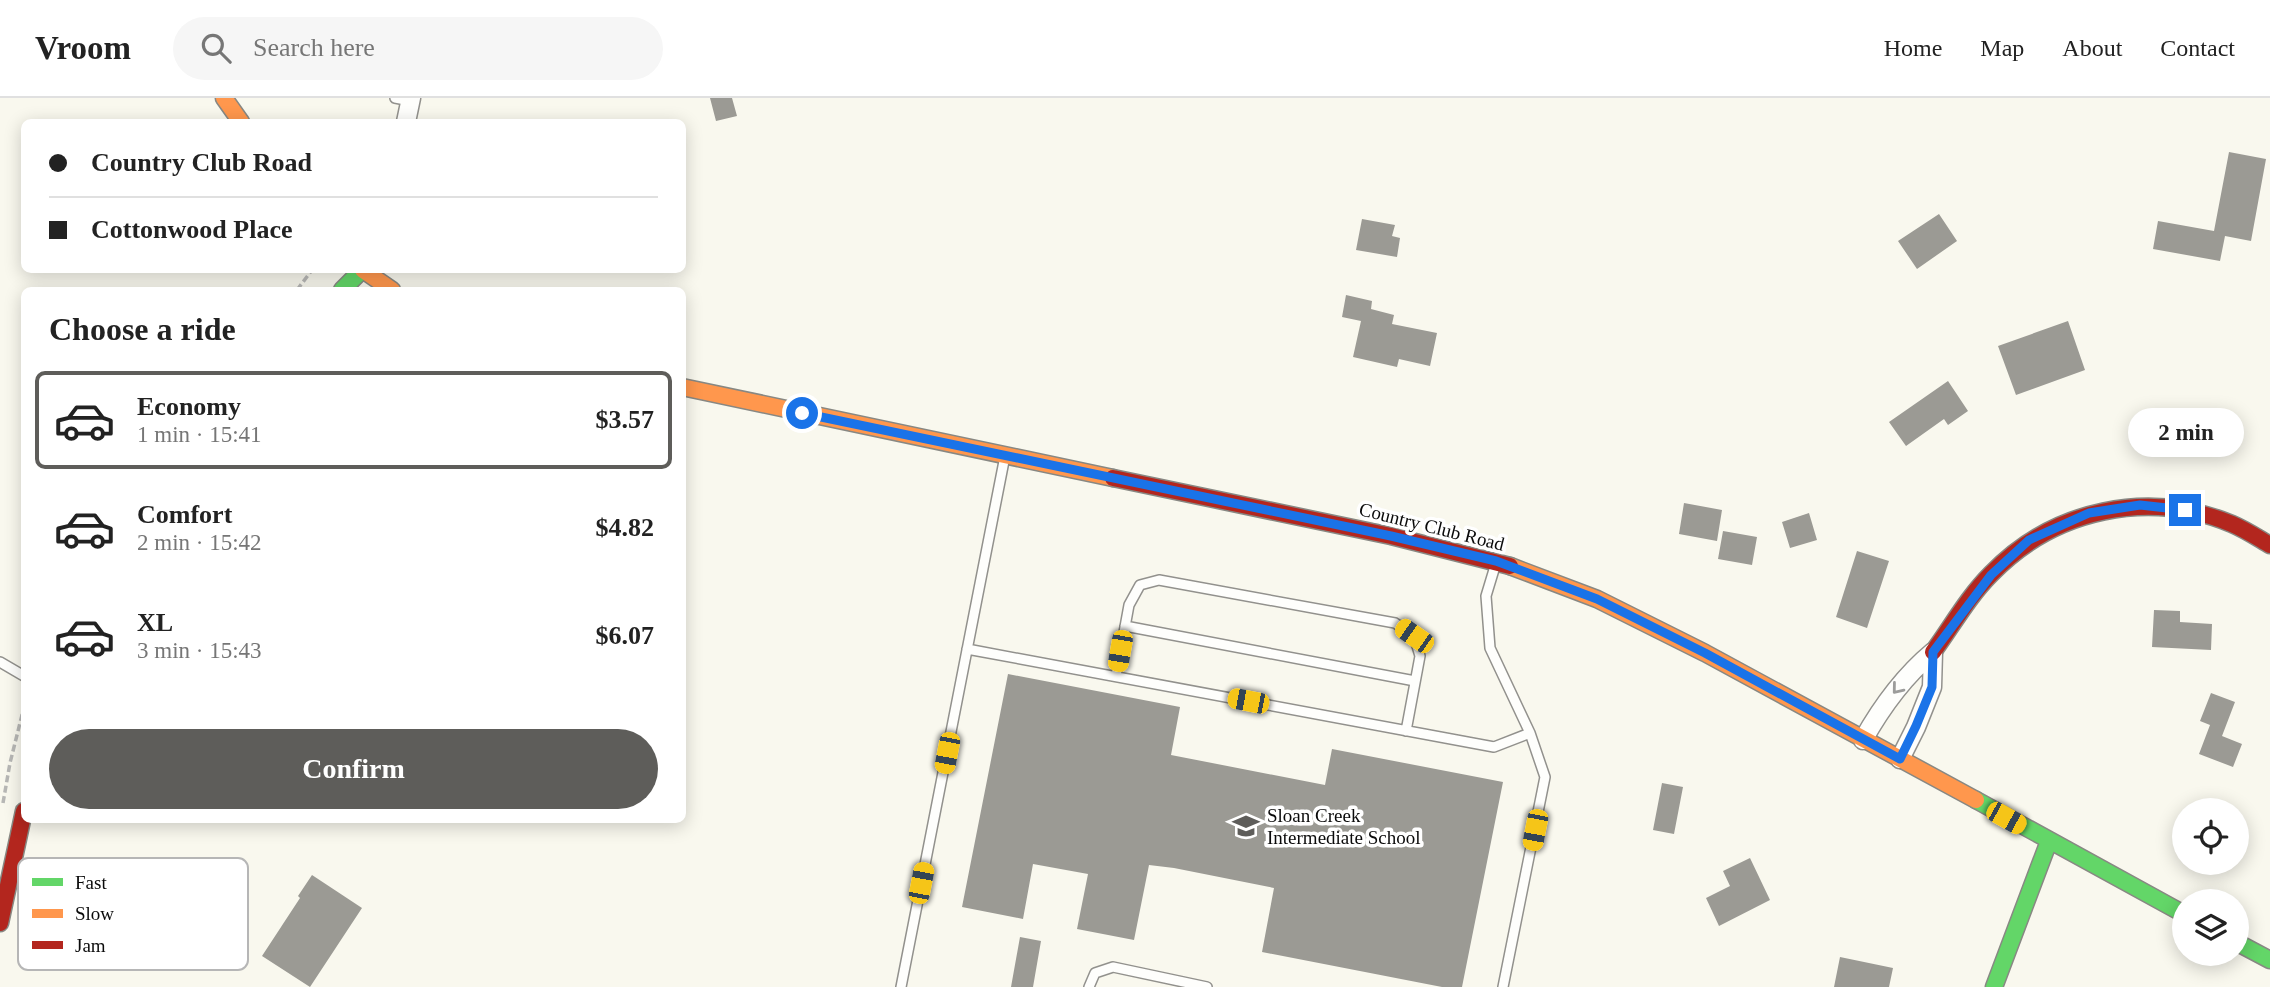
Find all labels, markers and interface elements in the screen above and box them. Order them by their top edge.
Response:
search box [173,17,663,80]
icon: search [197,29,235,67]
text: Vroom [35,30,131,66]
text: Search here [253,33,375,62]
text: Home [1884,35,1942,61]
text: Map [1980,35,2024,61]
text: About [2062,35,2122,61]
text: Contact [2160,35,2235,61]
text: Country Club Road [91,148,312,177]
text: Cottonwood Place [91,215,292,244]
text: Choose a ride [49,311,236,347]
icon: car [53,389,116,452]
text: Economy [137,392,241,421]
route start [786,397,818,429]
text: $3.57 [596,405,654,434]
callout: 2 min [2127,408,2243,458]
text: 2 min [2158,420,2214,445]
text: 1 min · 15:41 [137,422,262,447]
route end [2169,494,2201,526]
icon: car [53,497,116,560]
street label: Country Club Road [1357,498,1507,555]
text: Comfort [137,500,232,529]
text: $4.82 [596,513,654,542]
text: 2 min · 15:42 [137,530,262,555]
icon: car [53,605,116,668]
text: XL [137,608,173,637]
car [1391,615,1438,657]
text: $6.07 [596,621,654,650]
car [1107,628,1134,674]
text: 3 min · 15:43 [137,638,262,663]
one-way arrow [1892,682,1905,694]
car [1226,687,1271,715]
button: Confirm [49,729,658,809]
car [933,730,962,776]
map controls [2172,798,2249,966]
button: locate [2172,798,2249,875]
car [1983,799,2030,837]
place label: Sloan Creek Intermediate School [1267,805,1421,848]
car [1521,807,1550,853]
school or university icon: Sloan Creek Intermediate School [1231,811,1261,841]
legend [18,858,248,970]
car [907,860,936,906]
text: Fast [75,872,107,893]
button: layers [2172,889,2249,966]
text: Slow [75,903,114,924]
text: Jam [75,935,106,956]

